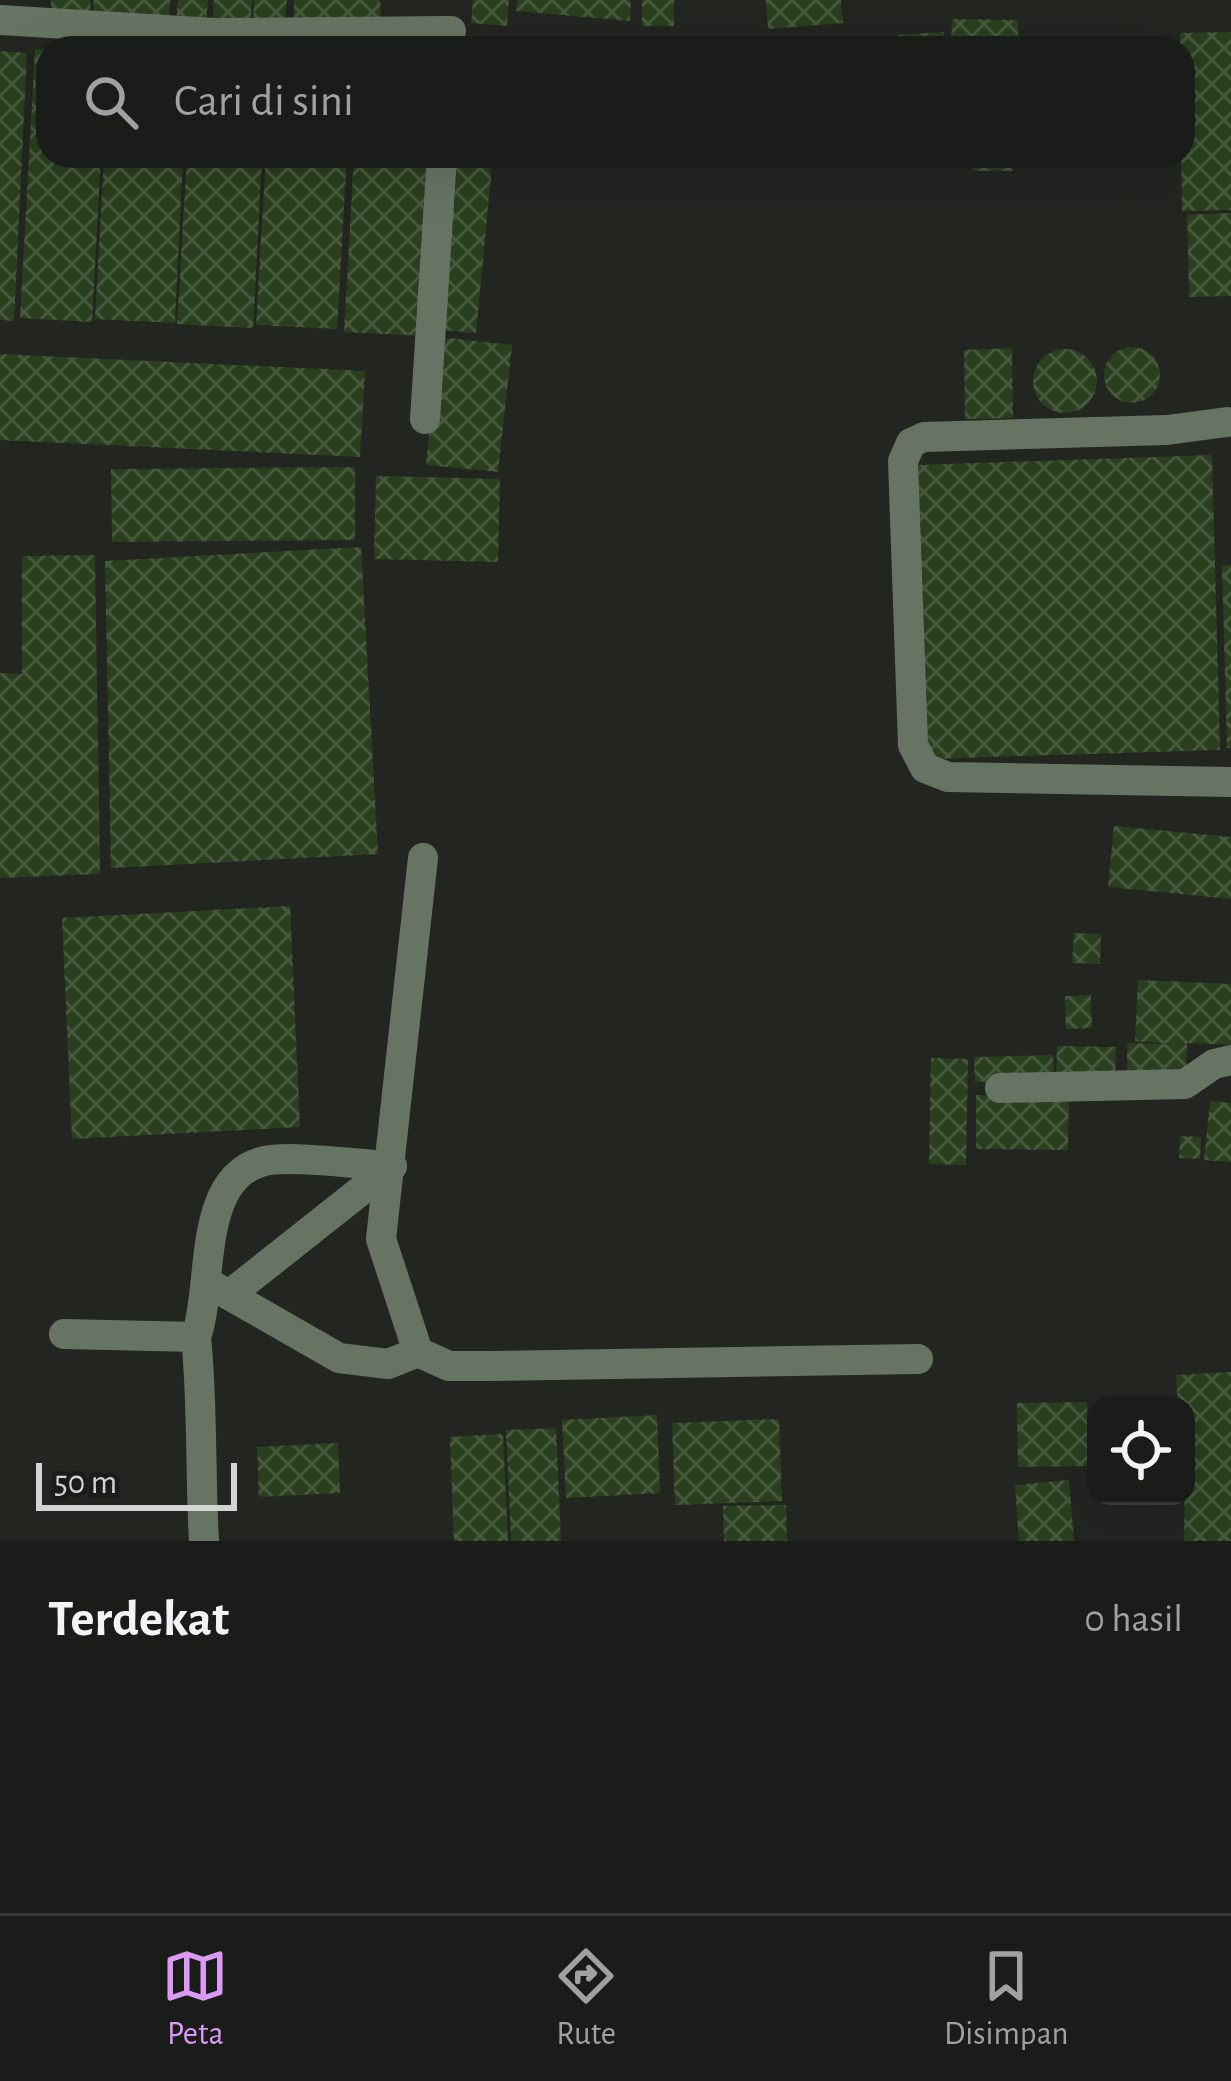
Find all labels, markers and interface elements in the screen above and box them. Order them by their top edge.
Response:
search box [36,36,1195,168]
icon: search [78,69,144,135]
text: Cari di sini [174,79,354,124]
map controls [1087,1397,1195,1505]
button: locate [1087,1397,1195,1505]
scale bar [36,1457,237,1510]
text: 50 m [54,1467,117,1500]
text: Terdekat [48,1594,229,1645]
text: 0 hasil [1084,1600,1183,1639]
tab: Peta [162,1943,228,2055]
tab: Rute [553,1943,619,2055]
tab: Disimpan [944,1943,1069,2055]

